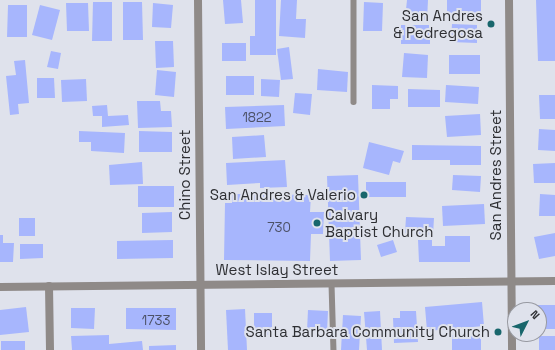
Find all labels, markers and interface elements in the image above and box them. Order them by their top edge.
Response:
place label: San Andres & Pedregosa [393,6,483,41]
marker: San Andres & Pedregosa [486,19,496,29]
street label: San Andres Street [487,109,505,241]
house number: 1822 [242,110,272,126]
street label: Chino Street [176,130,194,220]
place label: San Andres & Valerio [209,186,356,204]
marker: San Andres & Valerio [359,190,369,200]
place label: Calvary Baptist Church [325,205,433,240]
marker: Calvary Baptist Church [312,218,322,228]
house number: 730 [267,220,291,236]
street label: West Islay Street [216,261,338,279]
north arrow [507,302,547,342]
text: N [528,307,543,322]
house number: 1733 [142,313,170,329]
place label: Santa Barbara Community Church [245,323,490,341]
marker: Santa Barbara Community Church [493,327,503,337]

